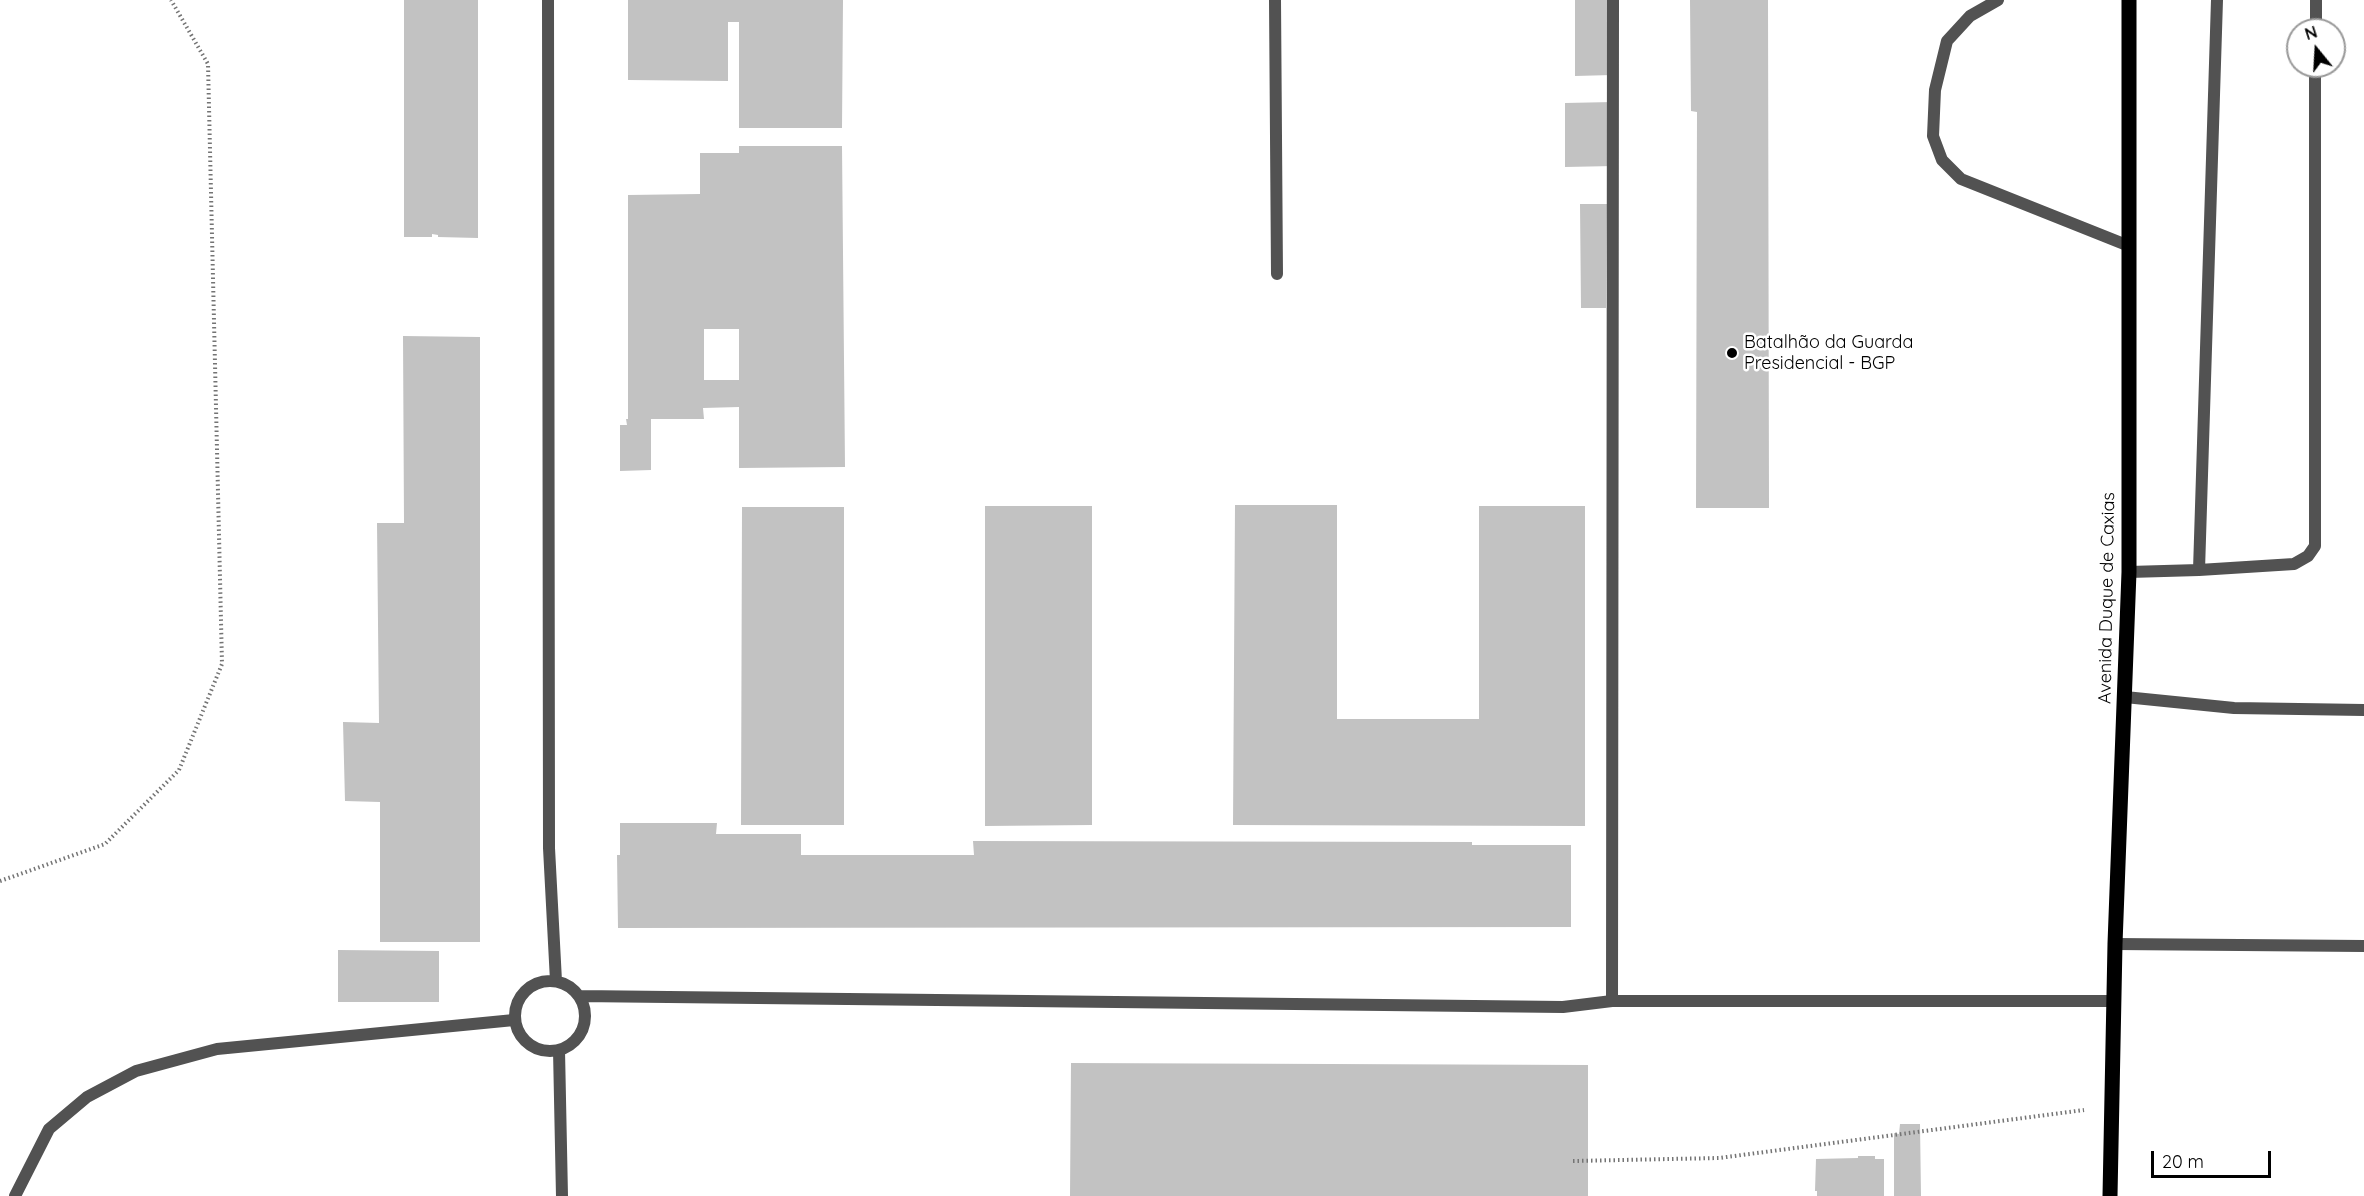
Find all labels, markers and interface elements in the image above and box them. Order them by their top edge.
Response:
north arrow [2286,18,2346,78]
text: N [2302,21,2320,44]
place label: Batalhão da Guarda Presidencial - BGP [1744,332,1913,374]
marker: Batalhão da Guarda Presidencial - BGP [1725,346,1739,360]
street label: Avenida Duque de Caxias [2094,492,2120,704]
scale bar [2154,1139,2274,1177]
text: 20 m [2162,1150,2204,1173]

